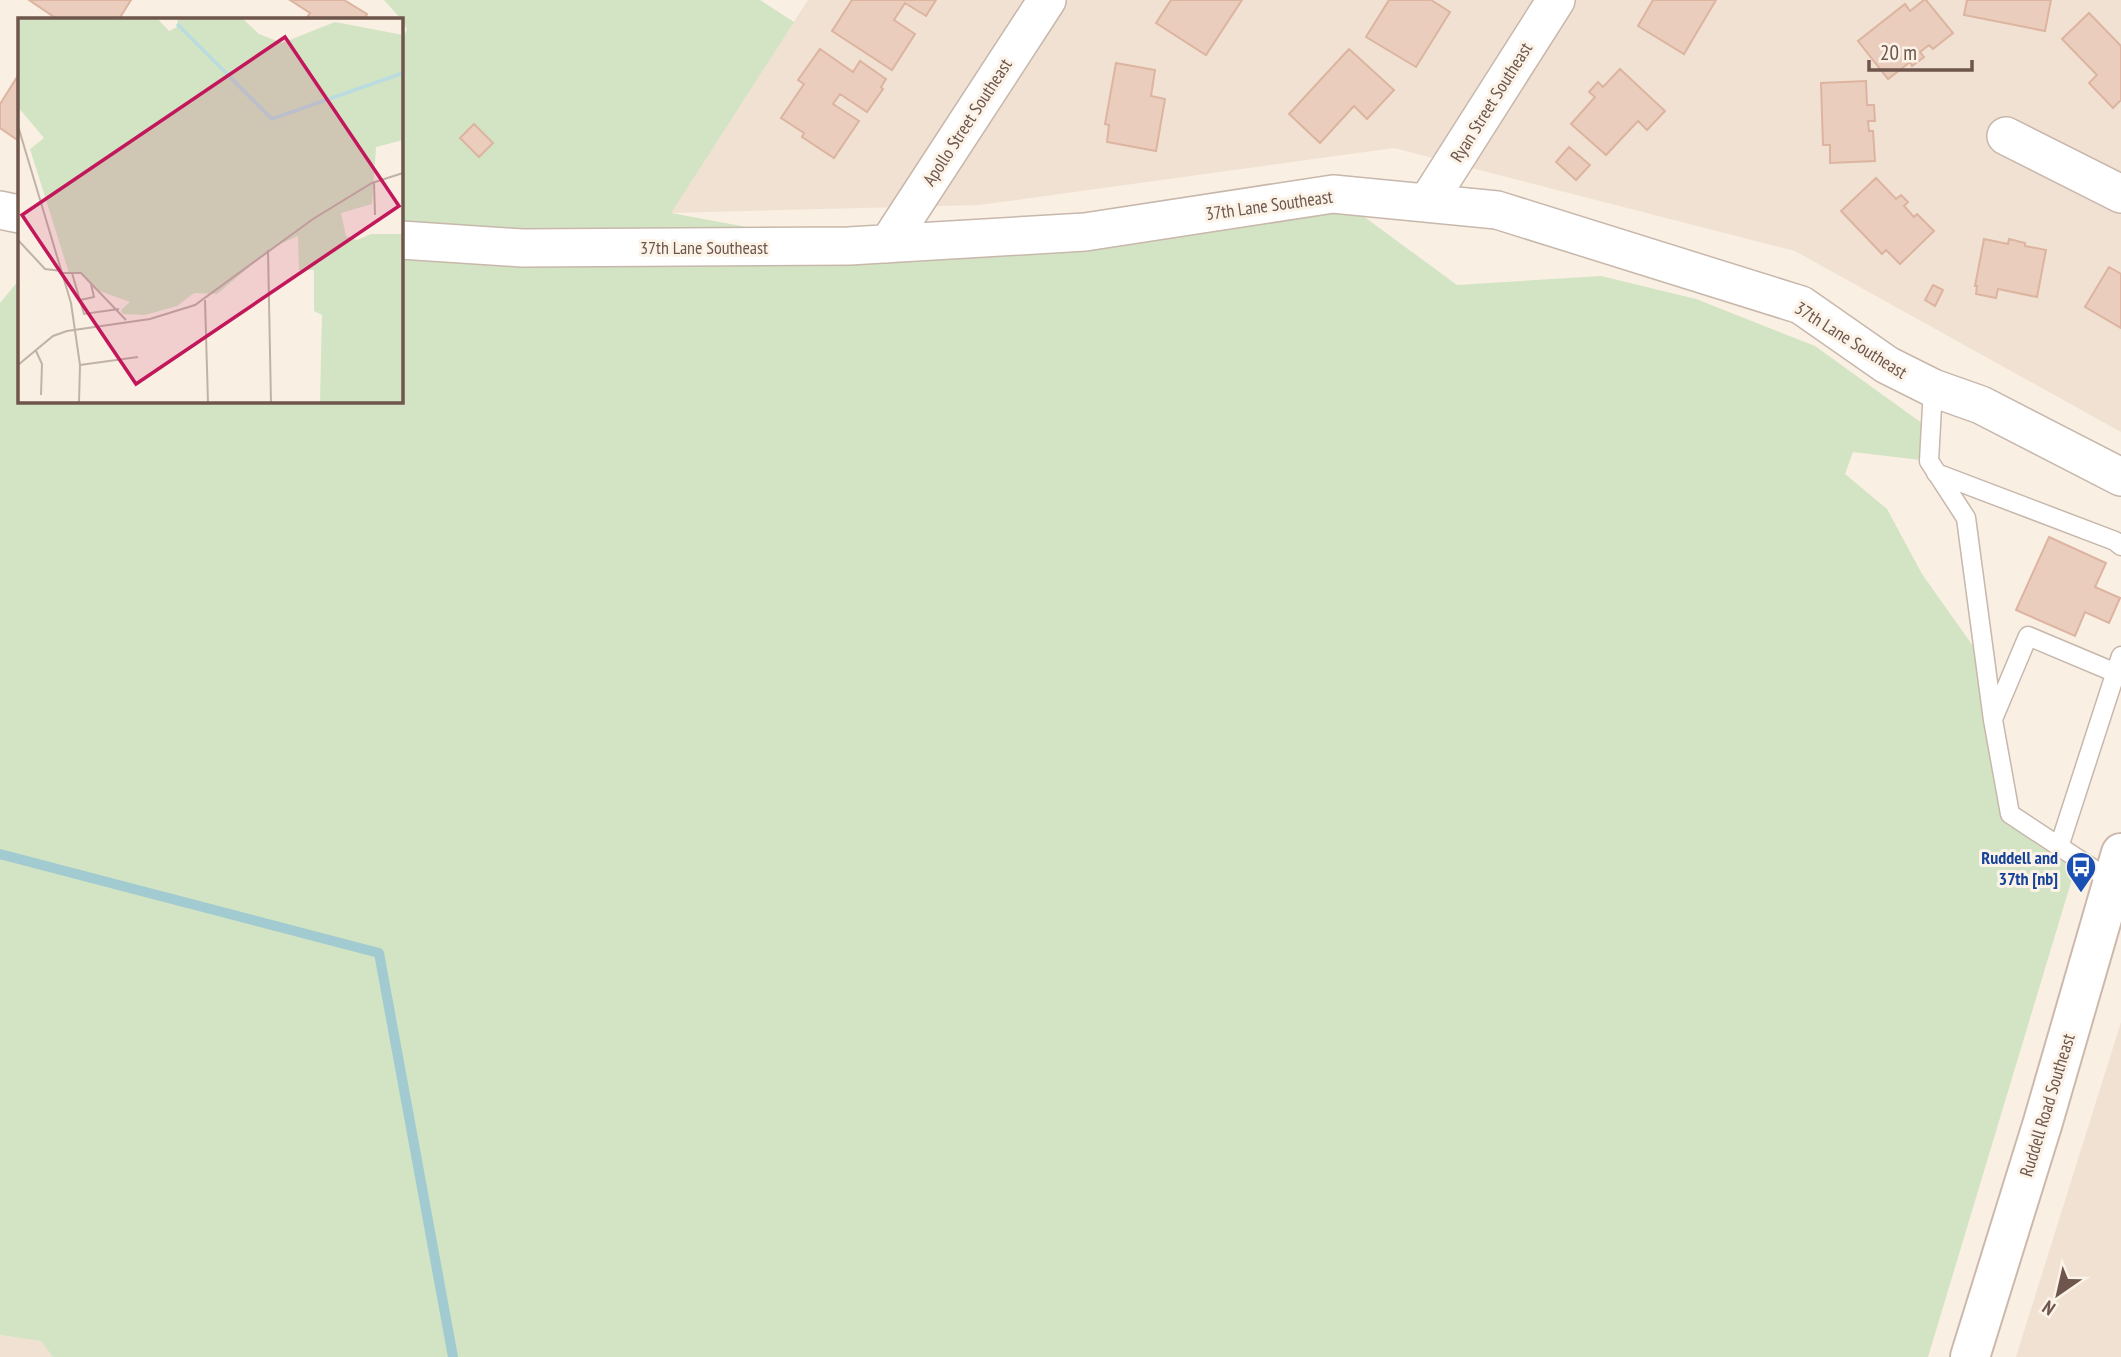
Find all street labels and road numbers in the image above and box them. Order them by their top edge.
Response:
street label: Ryan Street Southeast [1445,38,1537,166]
street label: Apollo Street Southeast [917,54,1017,190]
street label: 37th Lane Southeast [1204,185,1334,225]
street label: 37th Lane Southeast [640,236,768,259]
street label: 37th Lane Southeast [1791,296,1911,384]
street label: Ruddell Road Southeast [2014,1031,2080,1179]

